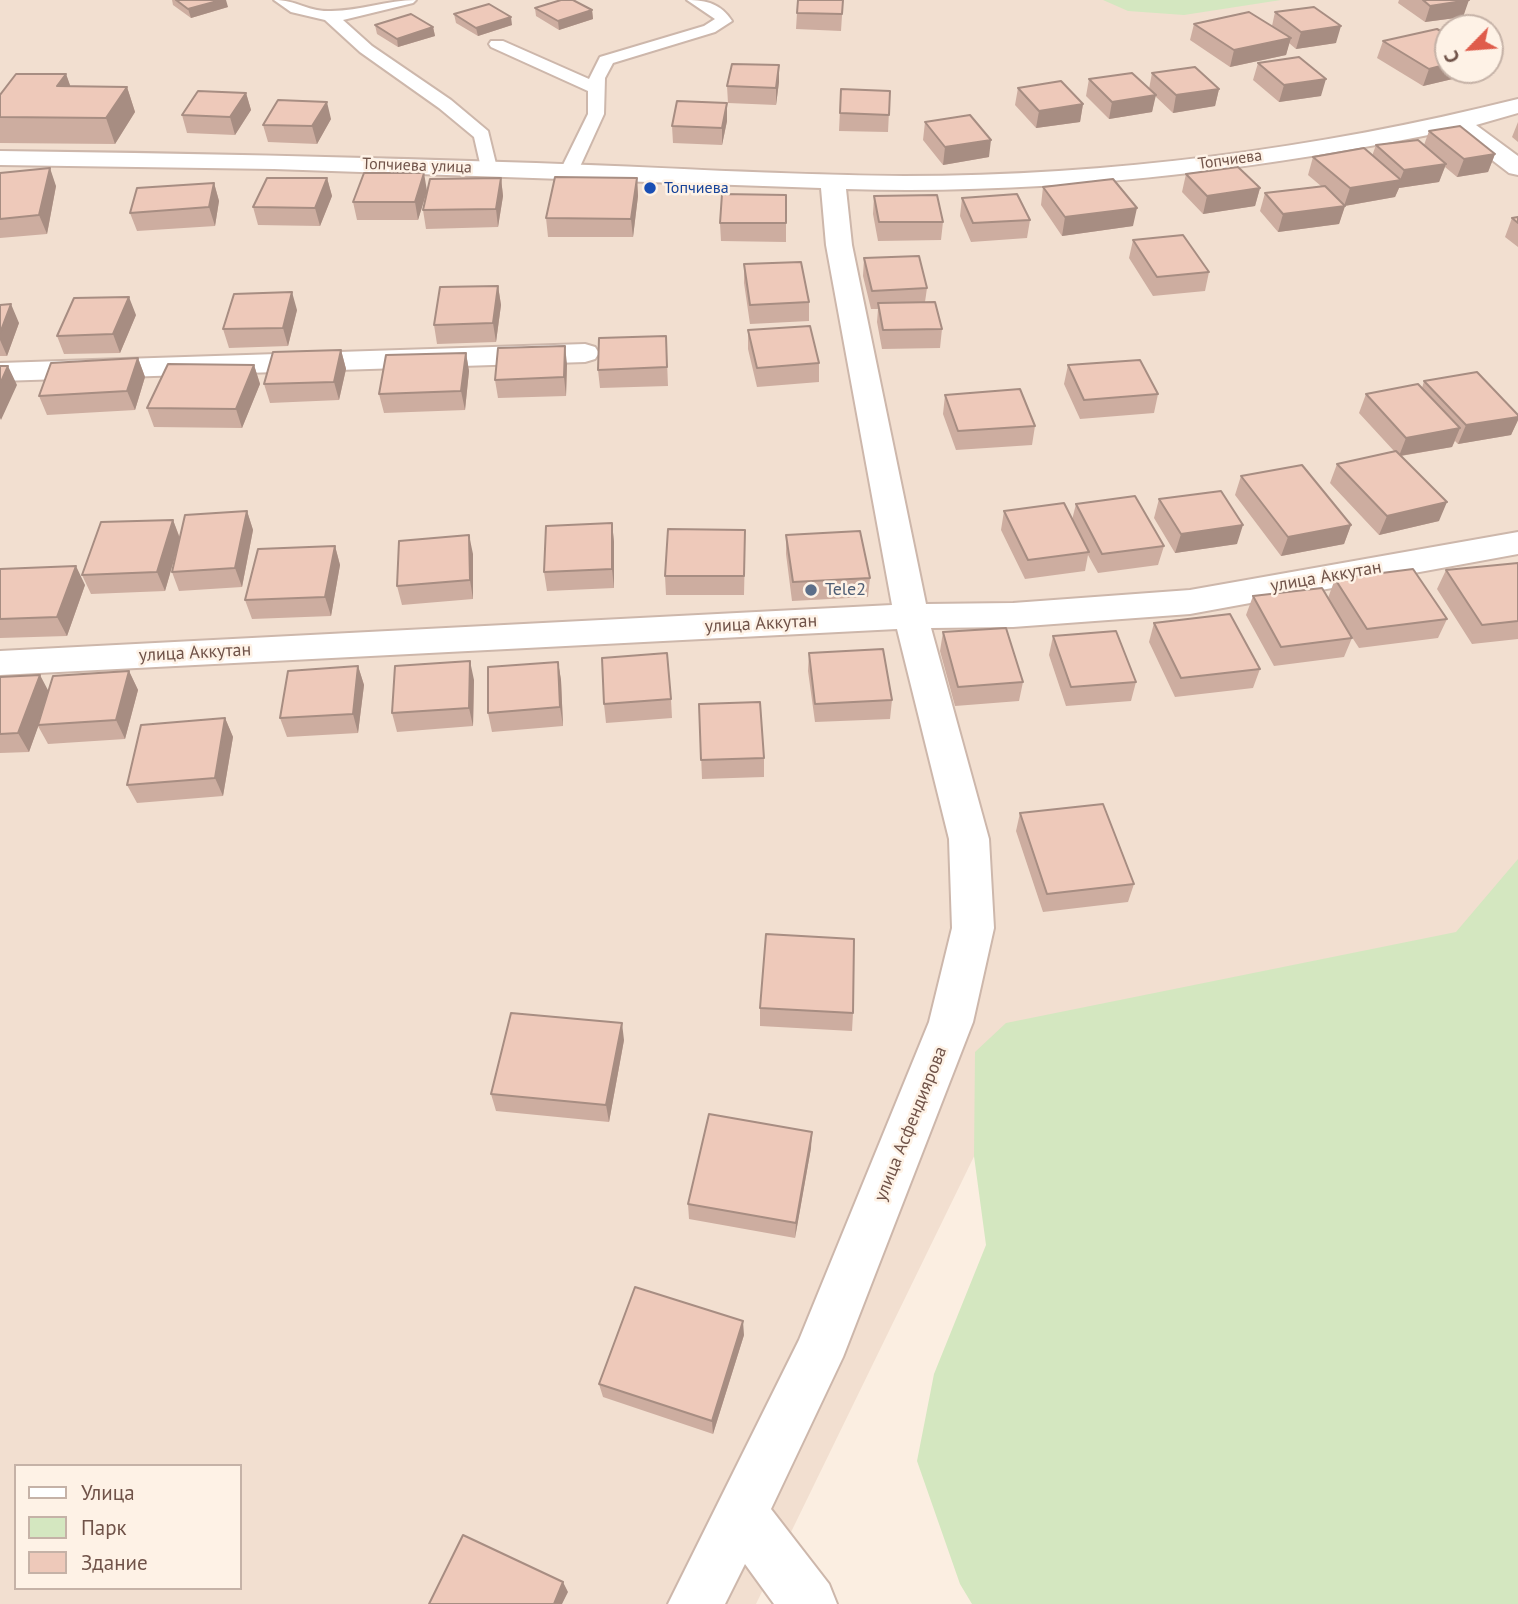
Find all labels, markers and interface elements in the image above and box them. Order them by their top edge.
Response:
north arrow [1434,14,1504,84]
text: С [1439,47,1465,67]
street label: Топчиева [1197,146,1263,174]
street label: Топчиева улица [362,154,472,178]
place label: Топчиева [664,178,729,198]
marker: Топчиева [642,180,658,196]
street label: улица Аккутан [1269,557,1383,597]
place label: Tele2 [825,579,866,601]
marker: Tele2 [803,582,819,598]
street label: улица Аккутан [704,610,818,638]
street label: улица Аккутан [138,639,252,667]
street label: улица Асфендиярова [870,1043,952,1205]
legend [14,1464,242,1590]
text: Улица [81,1479,135,1506]
text: Парк [81,1514,127,1541]
text: Здание [81,1549,148,1576]

